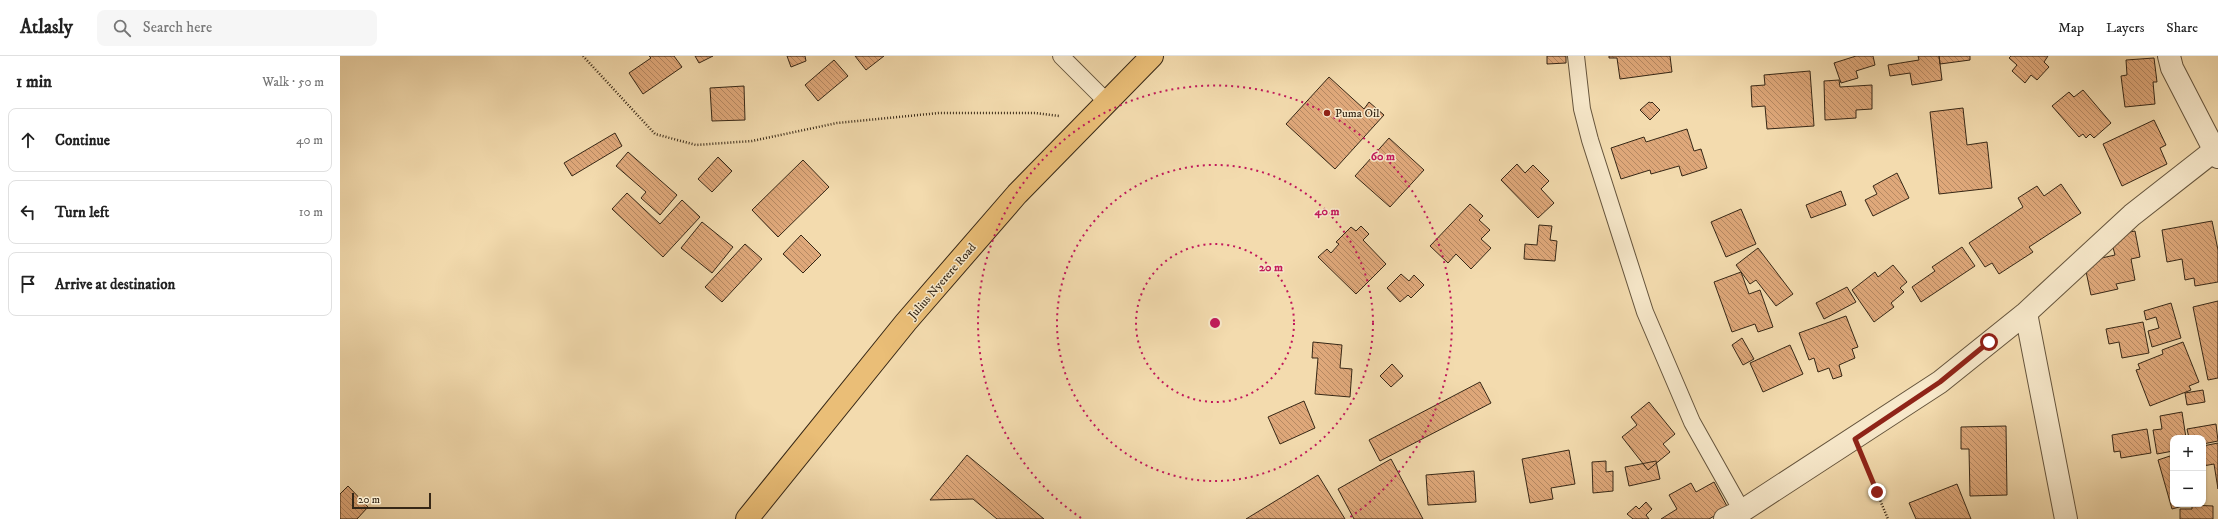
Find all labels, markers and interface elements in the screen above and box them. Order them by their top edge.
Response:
search box [97,10,377,46]
text: Atlasly [20,16,73,39]
icon: search [111,17,133,39]
text: Search here [143,18,212,37]
text: Map [2058,19,2084,37]
text: Layers [2106,19,2144,37]
text: Share [2166,19,2198,37]
text: 1 min [16,71,52,93]
text: Walk · 50 m [262,74,324,90]
place label: Puma Oil [1335,106,1380,121]
marker: Puma Oil [1322,108,1332,118]
icon: ahead [17,129,39,151]
text: Continue [55,131,110,150]
text: 40 m [296,132,323,148]
text: 60 m [1371,149,1395,164]
icon: left [17,201,39,223]
text: Turn left [55,203,109,222]
text: 10 m [299,204,323,220]
text: 40 m [1314,204,1339,219]
street label: Julius Nyerere Road [905,240,980,323]
text: 20 m [1259,260,1283,275]
icon: arrive [17,273,39,295]
text: Arrive at destination [55,275,175,294]
centre of rings [1208,316,1222,330]
route start [1980,333,1998,351]
map controls [2170,435,2206,507]
button: + [2170,435,2206,471]
button: − [2170,471,2206,507]
route end [1868,483,1886,501]
scale bar [352,491,431,510]
text: 20 m [358,493,380,507]

